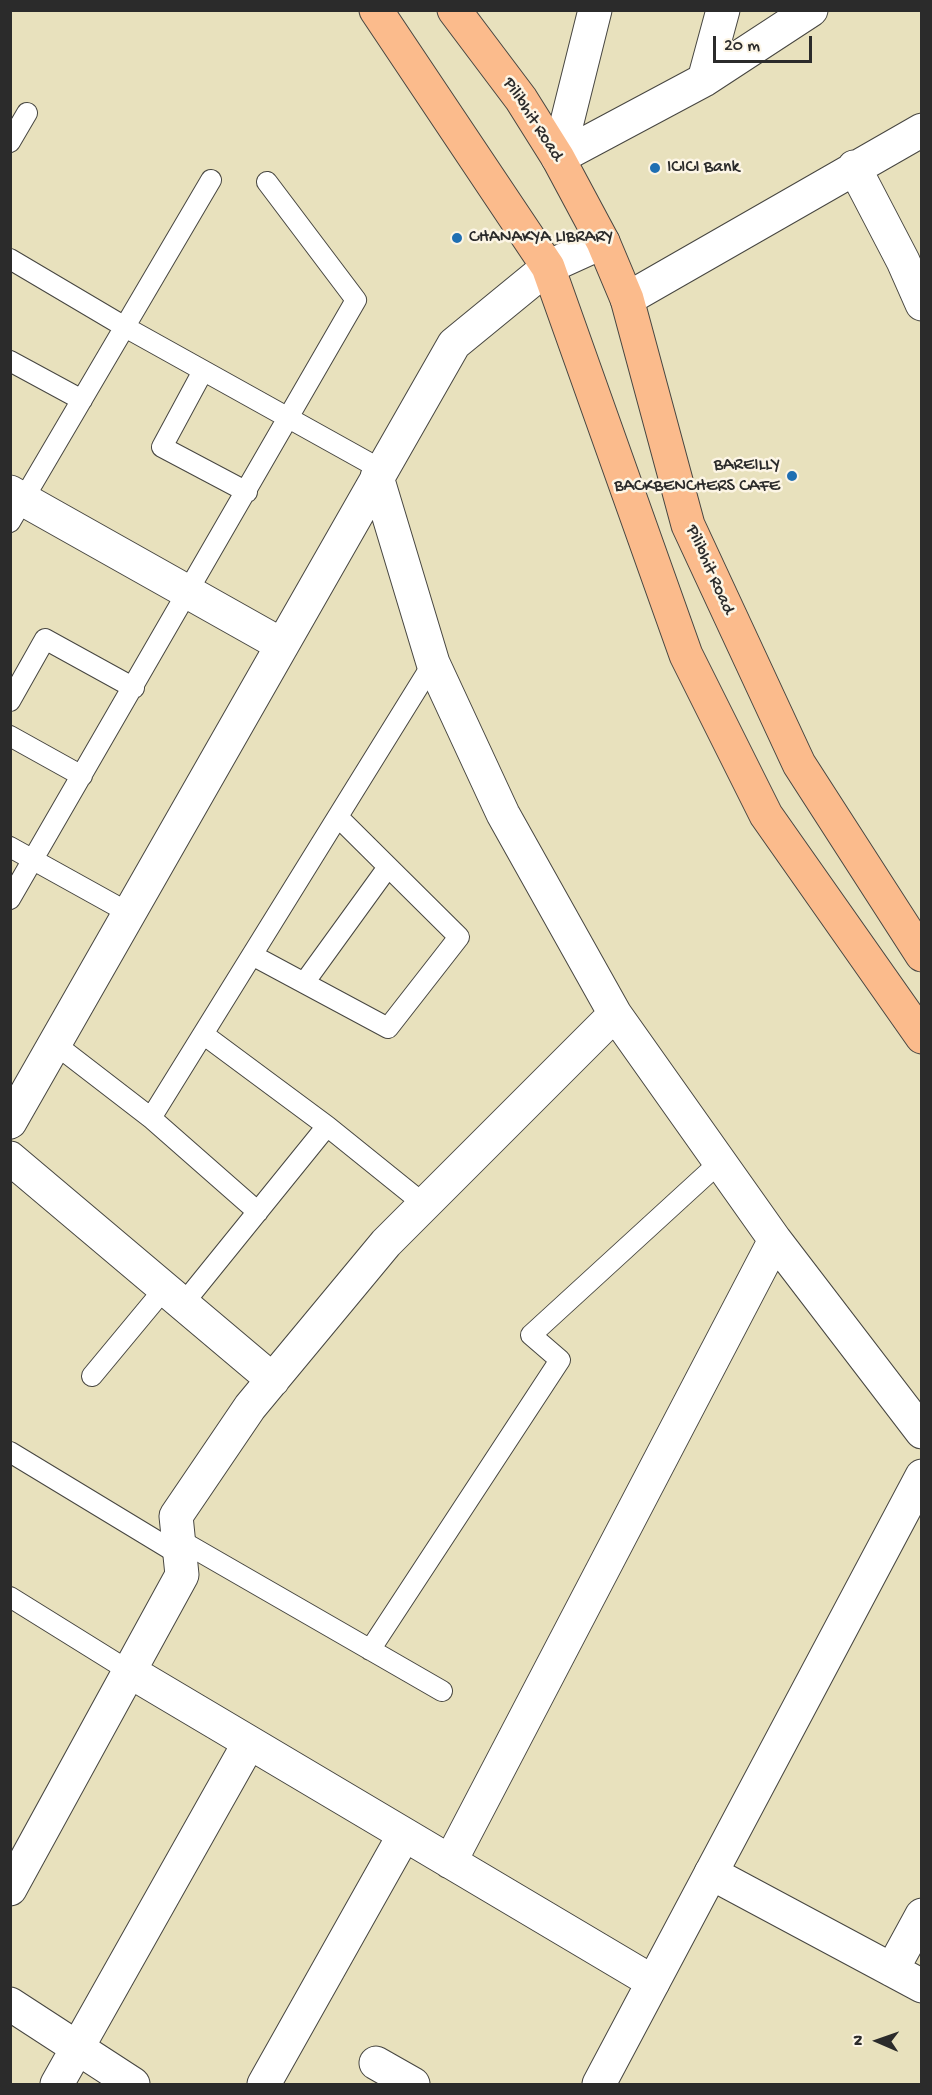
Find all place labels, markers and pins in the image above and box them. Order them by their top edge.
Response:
place label: ICICI Bank [667,157,740,179]
marker: ICICI Bank [648,161,662,175]
place label: CHANAKYA LIBRARY [469,227,613,249]
marker: CHANAKYA LIBRARY [450,231,464,245]
place label: BAREILLY BACKBENCHERS CAFE [614,455,780,498]
marker: BAREILLY BACKBENCHERS CAFE [785,469,799,483]

